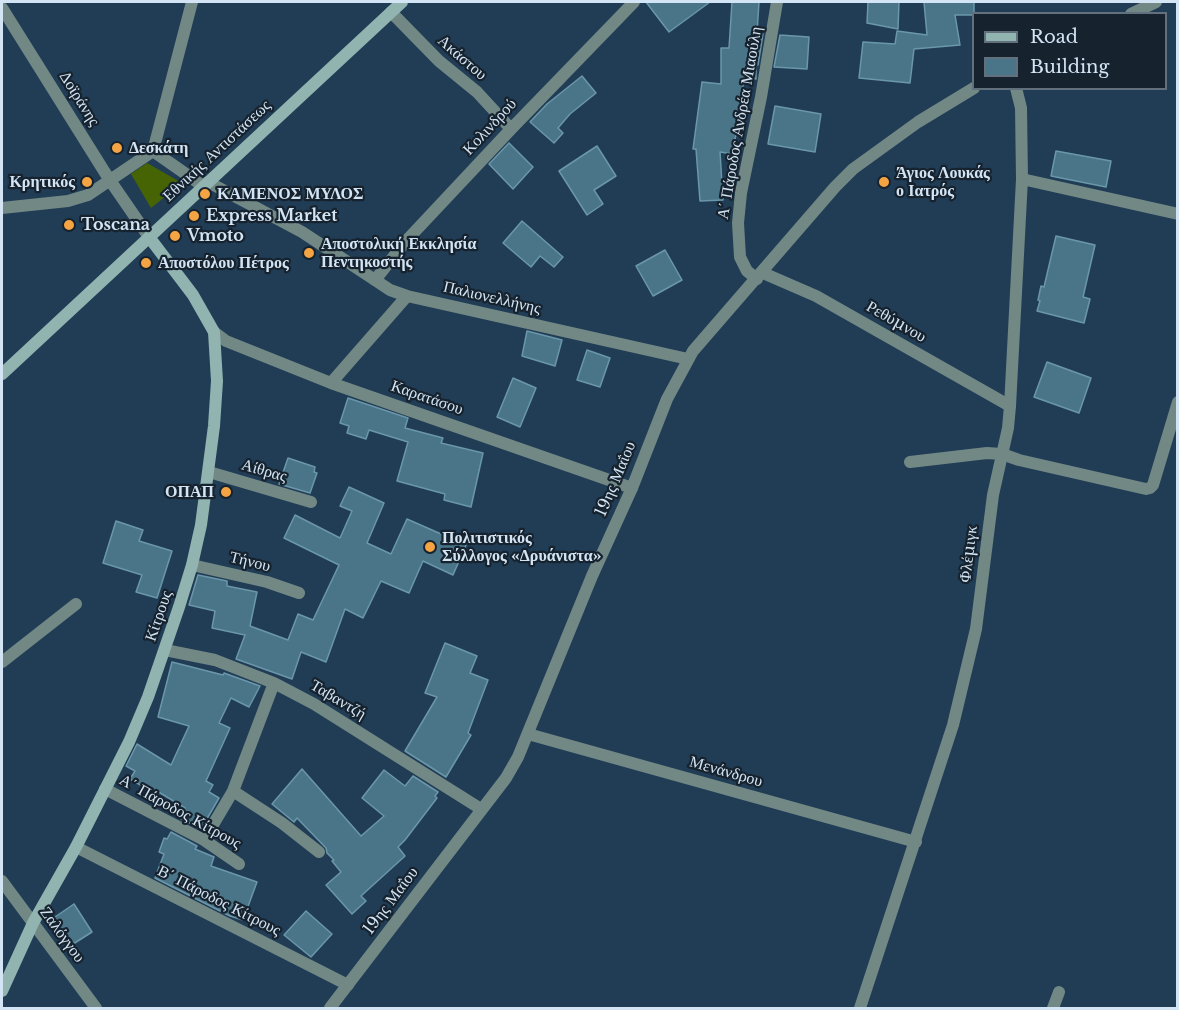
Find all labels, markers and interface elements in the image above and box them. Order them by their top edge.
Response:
legend [972,12,1167,90]
street label: Α΄ Πάροδος Ανδρέα Μιαούλη [714,25,766,221]
text: Road [1030,26,1078,48]
street label: Ακάστου [433,31,491,85]
text: Building [1030,56,1109,78]
street label: Δοϊράνης [55,68,103,130]
street label: Κολινδρού [459,95,521,159]
street label: Εθνικής Αντιστάσεως [159,96,275,206]
place label: Δεσκάτη [129,138,188,158]
marker: Δεσκάτη [110,141,124,155]
place label: Άγιος Λουκάς ο Ιατρός [896,163,990,201]
place label: Κρητικός [9,172,75,192]
marker: Κρητικός [80,175,94,189]
marker: Άγιος Λουκάς ο Ιατρός [877,175,891,189]
place label: ΚΑΜΕΝΟΣ ΜΥΛΟΣ [217,184,363,204]
marker: ΚΑΜΕΝΟΣ ΜΥΛΟΣ [198,187,212,201]
place label: Express Market [206,206,337,226]
marker: Express Market [187,209,201,223]
place label: Toscana [81,215,150,235]
marker: Toscana [62,218,76,232]
place label: Vmoto [187,226,244,246]
marker: Vmoto [168,229,182,243]
place label: Αποστολική Εκκλησία Πεντηκοστής [321,234,476,272]
marker: Αποστολική Εκκλησία Πεντηκοστής [302,246,316,260]
place label: Αποστόλου Πέτρος [158,253,289,273]
marker: Αποστόλου Πέτρος [139,256,153,270]
street label: Παλιονελλήνης [441,277,543,319]
street label: Ρεθύμνου [863,297,929,347]
street label: Καρατάσου [388,377,466,419]
street label: 19ης Μαΐου [592,439,640,519]
street label: Αίθρας [239,455,289,487]
place label: ΟΠΑΠ [165,482,214,502]
marker: ΟΠΑΠ [219,485,233,499]
street label: Φλέμιγκ [956,524,982,584]
place label: Πολιτιστικός Σύλλογος «Δρυάνιστα» [442,528,602,566]
marker: Πολιτιστικός Σύλλογος «Δρυάνιστα» [423,540,437,554]
street label: Τήνου [228,548,272,576]
street label: Κίτρους [141,588,177,644]
street label: Ταβαντζή [307,676,369,724]
street label: Μενάνδρου [687,752,765,792]
street label: Α΄ Πάροδος Κίτρους [116,771,244,853]
street label: Β΄ Πάροδος Κίτρους [154,862,284,940]
street label: 19ης Μαΐου [359,863,423,939]
street label: Ζαλόγγου [35,903,89,967]

